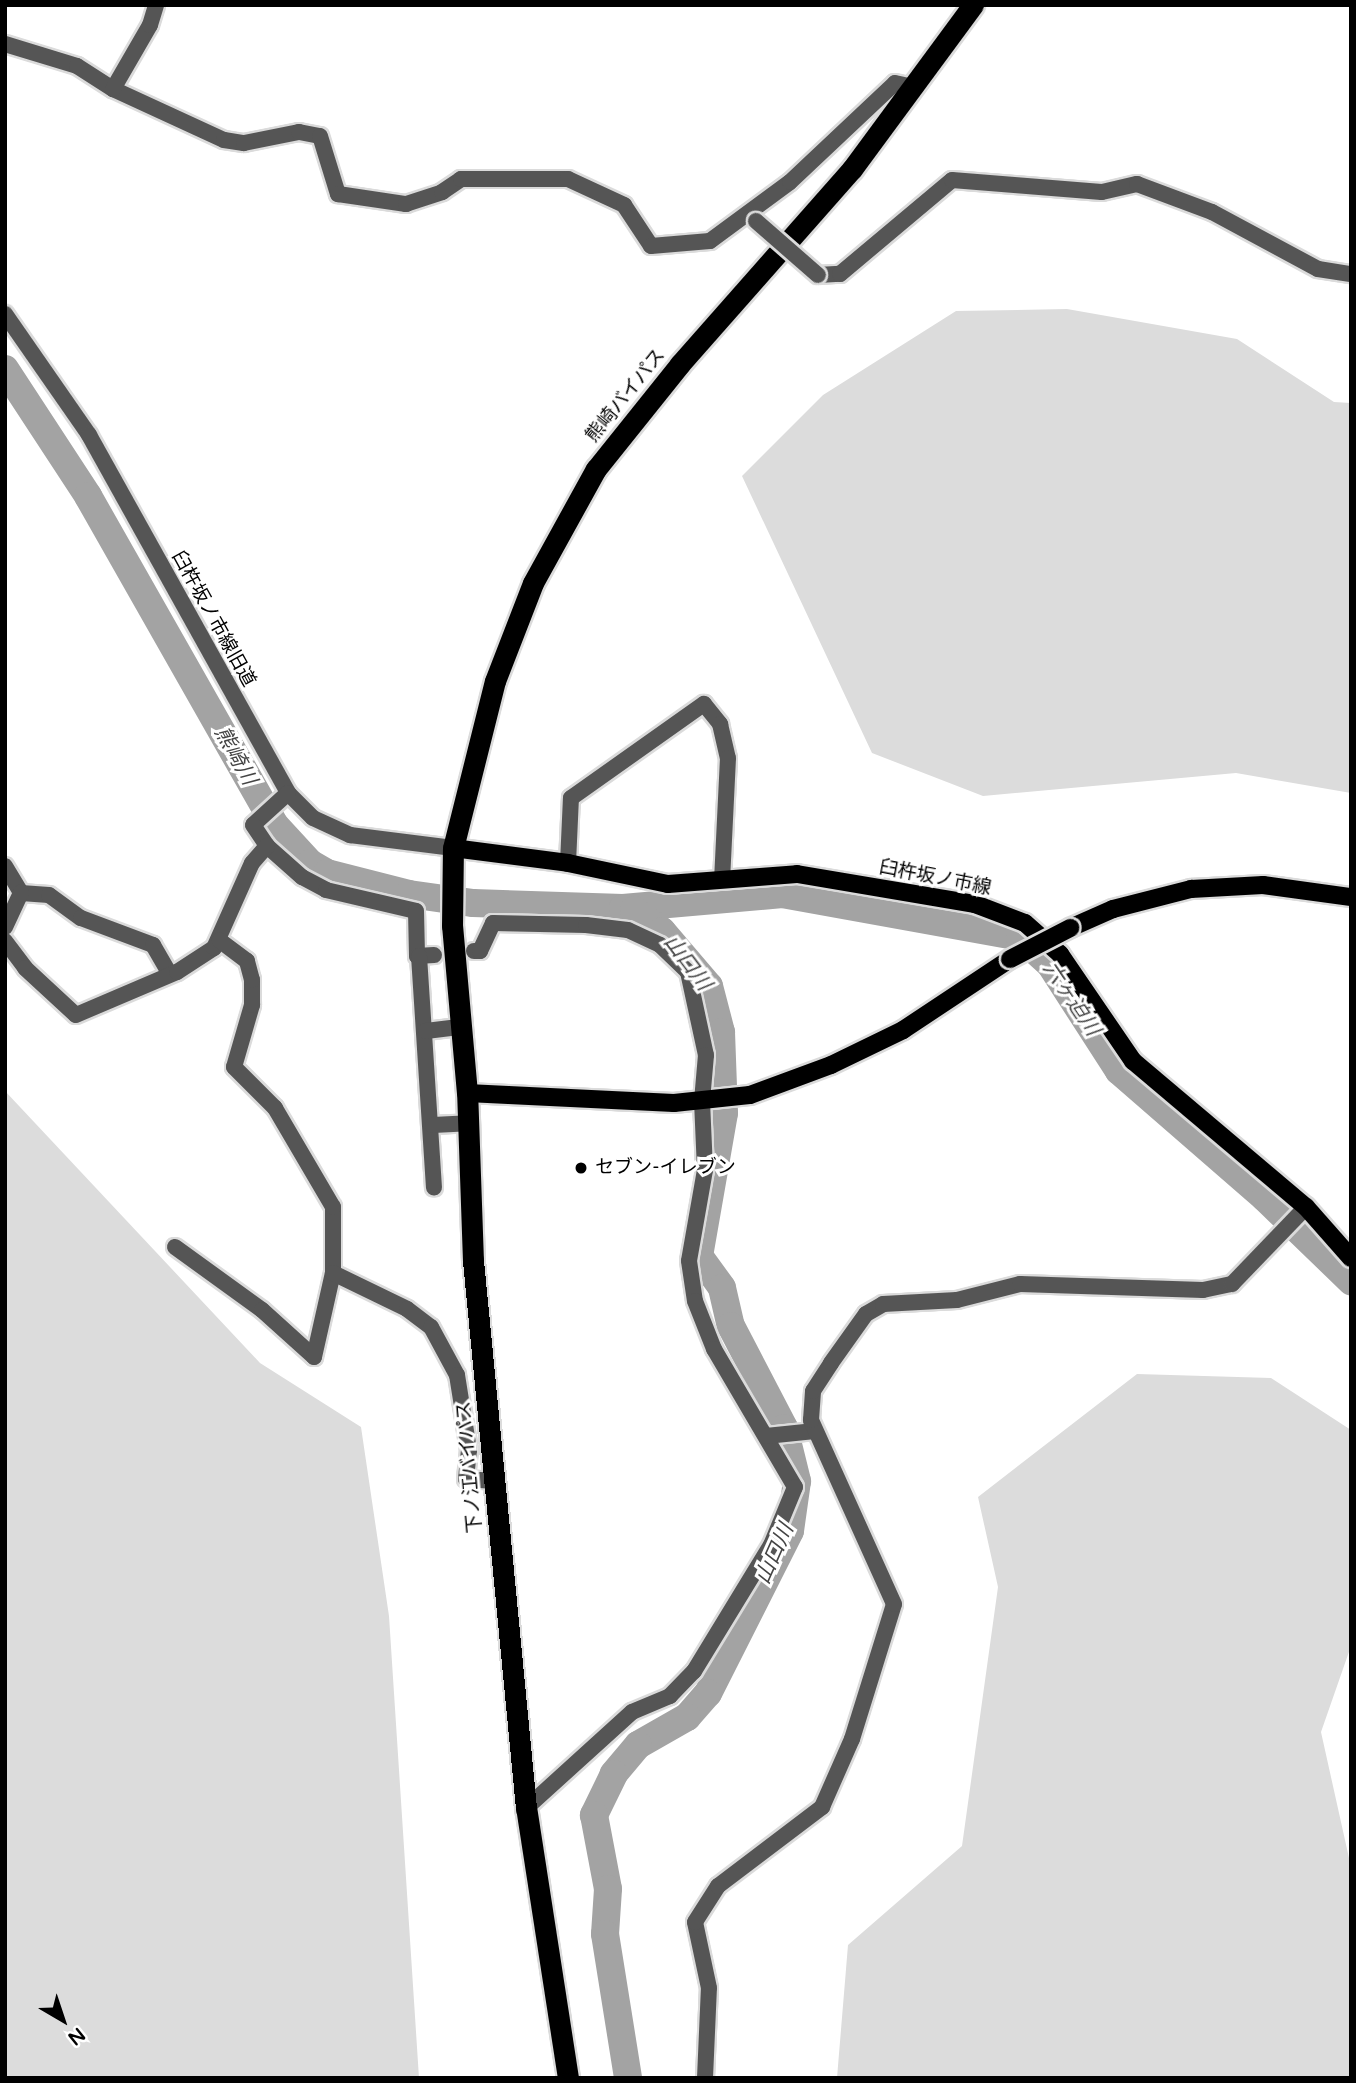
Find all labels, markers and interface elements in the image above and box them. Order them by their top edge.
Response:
street label: 熊崎バイパス [581,345,671,447]
street label: 臼杵坂ノ市線旧道 [166,547,260,691]
water label: 熊崎川 [209,722,261,790]
street label: 臼杵坂ノ市線 [877,856,993,900]
water label: 山口川 [658,930,716,996]
water label: 六ヶ迫川 [1037,957,1105,1041]
place label: セブン-イレブン [595,1157,736,1179]
marker: セブン-イレブン [573,1160,589,1176]
street label: 下ノ江バイパス [453,1400,487,1534]
water label: 山口川 [751,1520,799,1588]
north arrow [28,1985,98,2055]
text: N [63,2023,89,2050]

